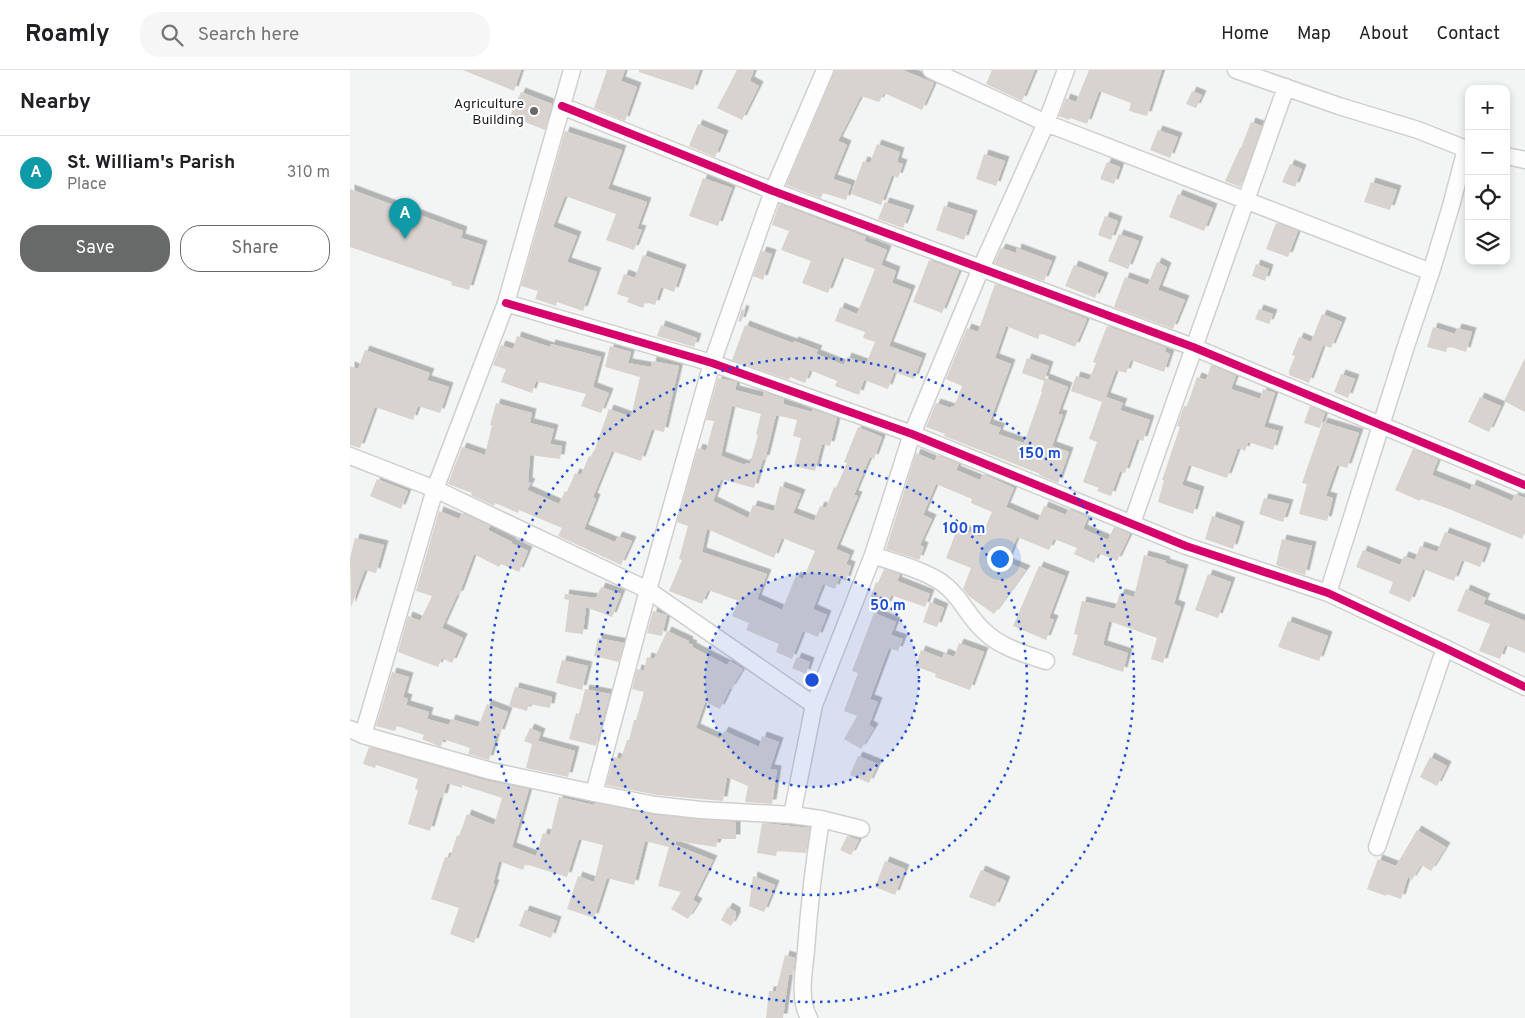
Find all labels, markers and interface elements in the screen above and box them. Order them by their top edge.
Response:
search box [140,12,490,57]
text: Roamly [25,20,110,50]
icon: search [158,21,186,49]
text: Search here [198,23,299,47]
text: Home [1221,23,1269,46]
text: Map [1297,23,1331,46]
text: About [1359,23,1408,46]
text: Contact [1436,23,1500,46]
map controls [1465,85,1510,265]
button: + [1465,85,1510,130]
text: Nearby [20,89,91,116]
place label: Agriculture Building [454,96,524,129]
marker: Agriculture Building [528,105,540,117]
button: − [1465,130,1510,175]
text: St. William's Parish [67,151,235,175]
text: A [30,163,42,183]
text: 310 m [287,163,330,183]
text: Place [67,175,107,195]
button: locate [1465,175,1510,220]
pin: A [389,198,421,239]
button: layers [1465,220,1510,265]
button: Save [20,225,170,272]
button: Share [180,225,330,272]
text: 150 m [1019,445,1061,464]
text: 100 m [943,520,985,539]
your location [987,546,1013,572]
text: 50 m [870,597,906,616]
centre of rings [803,671,821,689]

